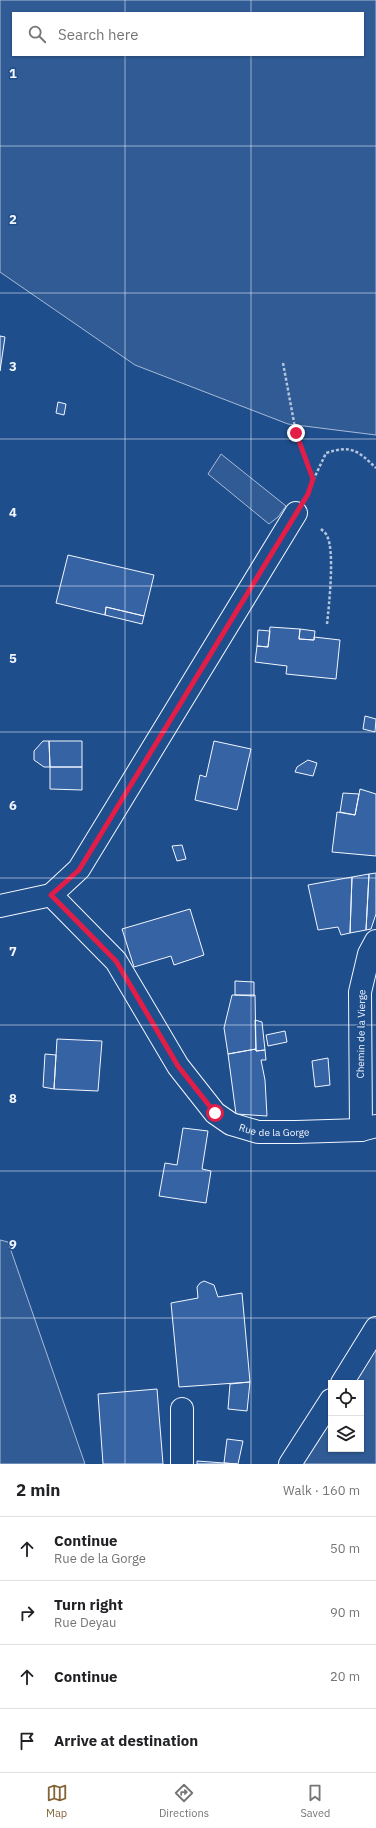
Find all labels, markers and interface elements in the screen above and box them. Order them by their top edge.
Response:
search box [12,12,364,56]
icon: search [26,23,48,45]
text: Search here [58,25,138,44]
text: 1 [9,65,17,82]
text: 2 [9,211,17,228]
text: 3 [9,358,17,375]
route end [287,424,305,442]
text: 4 [9,504,17,521]
text: 5 [9,650,17,667]
text: 6 [9,797,17,814]
text: 7 [9,943,17,960]
street label: Chemin de la Vierge [354,989,368,1079]
text: 8 [9,1090,17,1107]
route start [206,1104,224,1122]
street label: Rue de la Gorge [238,1120,310,1139]
text: 9 [9,1236,17,1253]
map controls [328,1380,364,1452]
button: locate [328,1380,364,1416]
button: layers [328,1416,364,1452]
text: 2 min [16,1479,60,1501]
text: Walk · 160 m [283,1482,360,1499]
text: Continue [54,1531,118,1550]
icon: ahead [16,1538,38,1560]
text: 50 m [330,1540,360,1557]
text: Rue de la Gorge [54,1550,146,1567]
text: Turn right [54,1595,123,1614]
icon: right [16,1602,38,1624]
text: 90 m [330,1604,360,1621]
text: Rue Deyau [54,1614,116,1631]
icon: ahead [16,1666,38,1688]
text: Continue [54,1667,118,1686]
text: 20 m [330,1668,360,1685]
icon: arrive [16,1730,38,1752]
text: Arrive at destination [54,1731,198,1750]
tab: Map [46,1782,68,1820]
tab: Directions [159,1782,209,1820]
tab: Saved [300,1782,330,1820]

